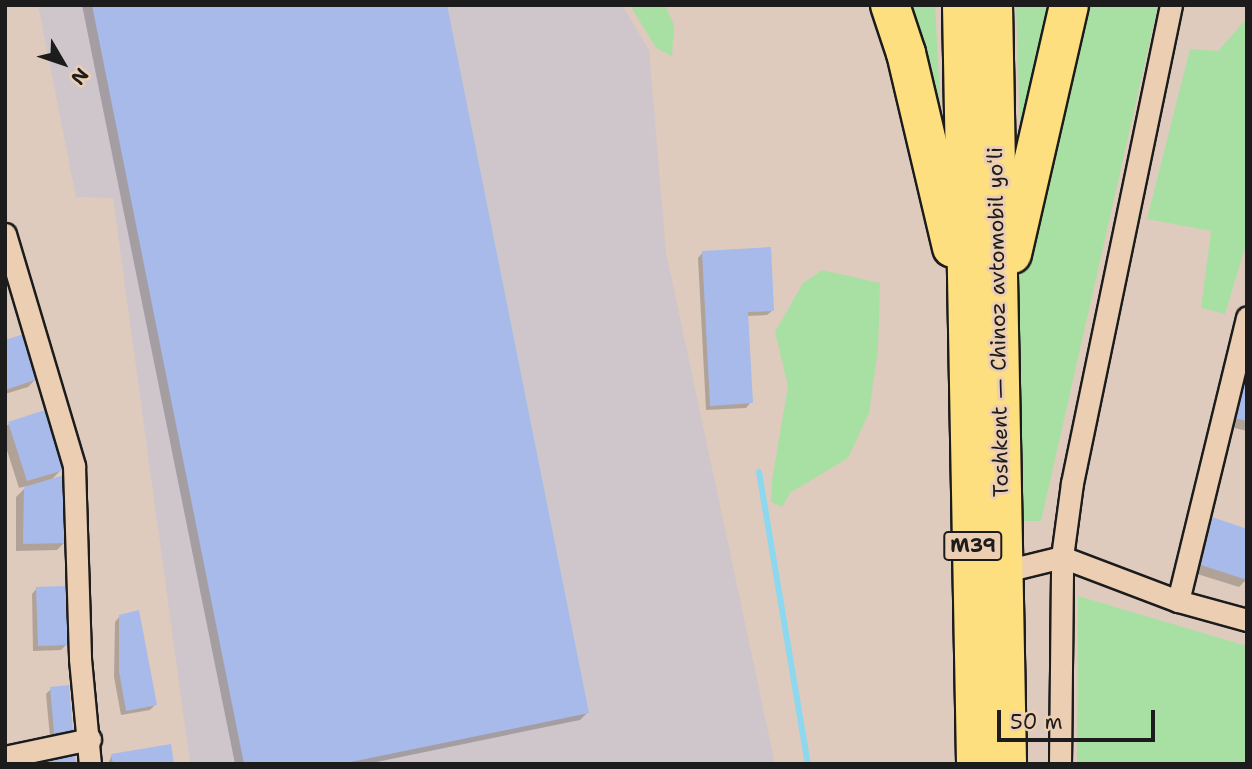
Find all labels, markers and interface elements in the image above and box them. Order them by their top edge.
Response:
north arrow [28,28,98,98]
text: N [65,63,94,90]
street label: Toshkent — Chinoz avtomobil yoʻli [982,147,1014,497]
road number: M39 [943,530,1003,562]
scale bar [1000,696,1158,740]
text: 50 m [1010,708,1063,736]

